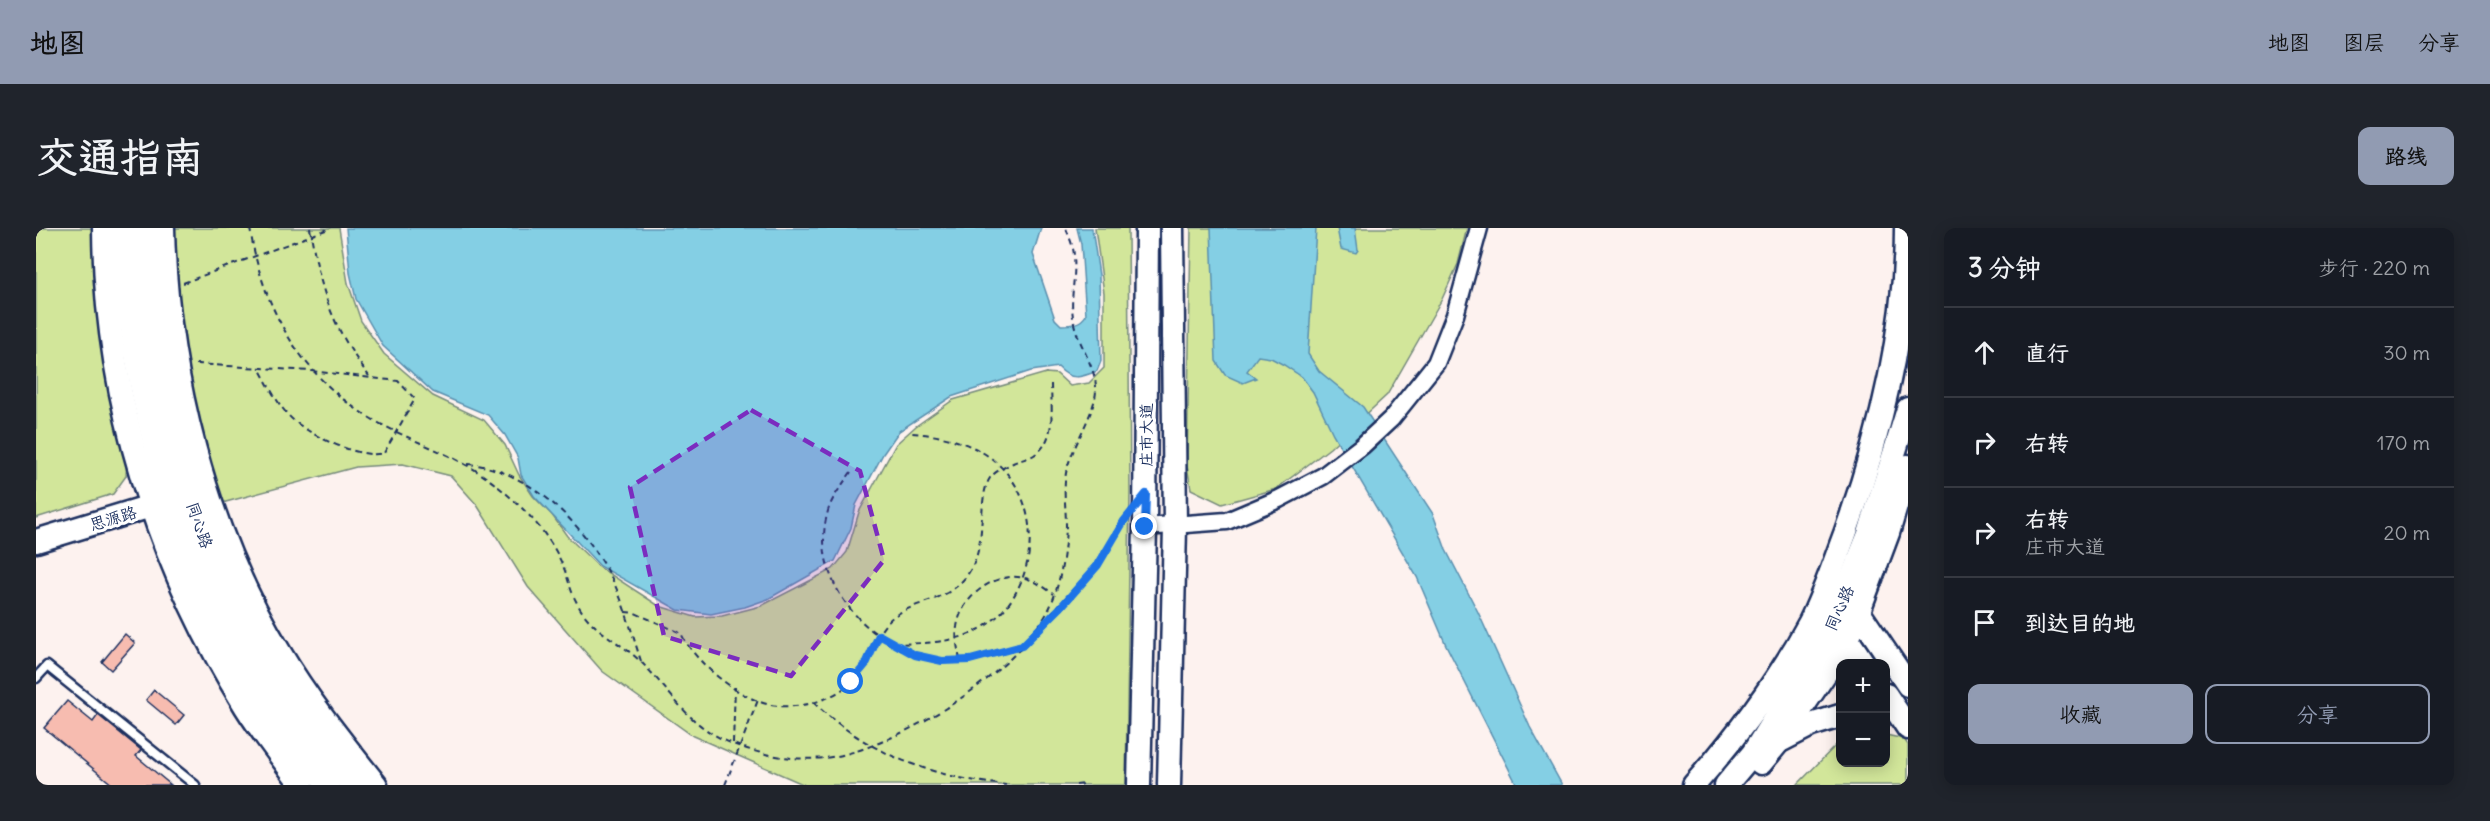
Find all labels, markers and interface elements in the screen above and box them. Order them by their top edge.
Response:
text: 地图 [30,25,86,61]
text: 地图 [2268,29,2310,56]
text: 图层 [2343,29,2385,56]
text: 分享 [2418,29,2460,56]
button: 路线 [2358,127,2454,185]
text: 交通指南 [36,131,204,183]
text: 3 分钟 [1968,251,2041,284]
text: 步行 · 220 m [2319,255,2430,280]
icon: ahead [1968,336,2001,369]
text: 直行 [2025,339,2069,367]
text: 30 m [2383,340,2430,365]
street label: 庄市大道 [1136,403,1156,467]
icon: right [1968,426,2001,459]
text: 右转 [2025,429,2069,457]
text: 170 m [2377,430,2430,455]
street label: 同心路 [183,499,217,551]
street label: 思源路 [87,501,139,535]
text: 右转 [2025,505,2069,533]
route end [1131,513,1157,539]
icon: right [1968,516,2001,549]
text: 20 m [2384,520,2430,545]
text: 庄市大道 [2025,534,2105,559]
street label: 同心路 [1820,582,1858,634]
icon: arrive [1968,606,2001,639]
text: 到达目的地 [2025,609,2135,637]
map controls [1836,659,1890,767]
button: + [1836,659,1890,713]
route start [837,668,863,694]
button: 收藏 [1968,684,2193,744]
button: 分享 [2205,684,2430,744]
button: − [1836,713,1890,767]

